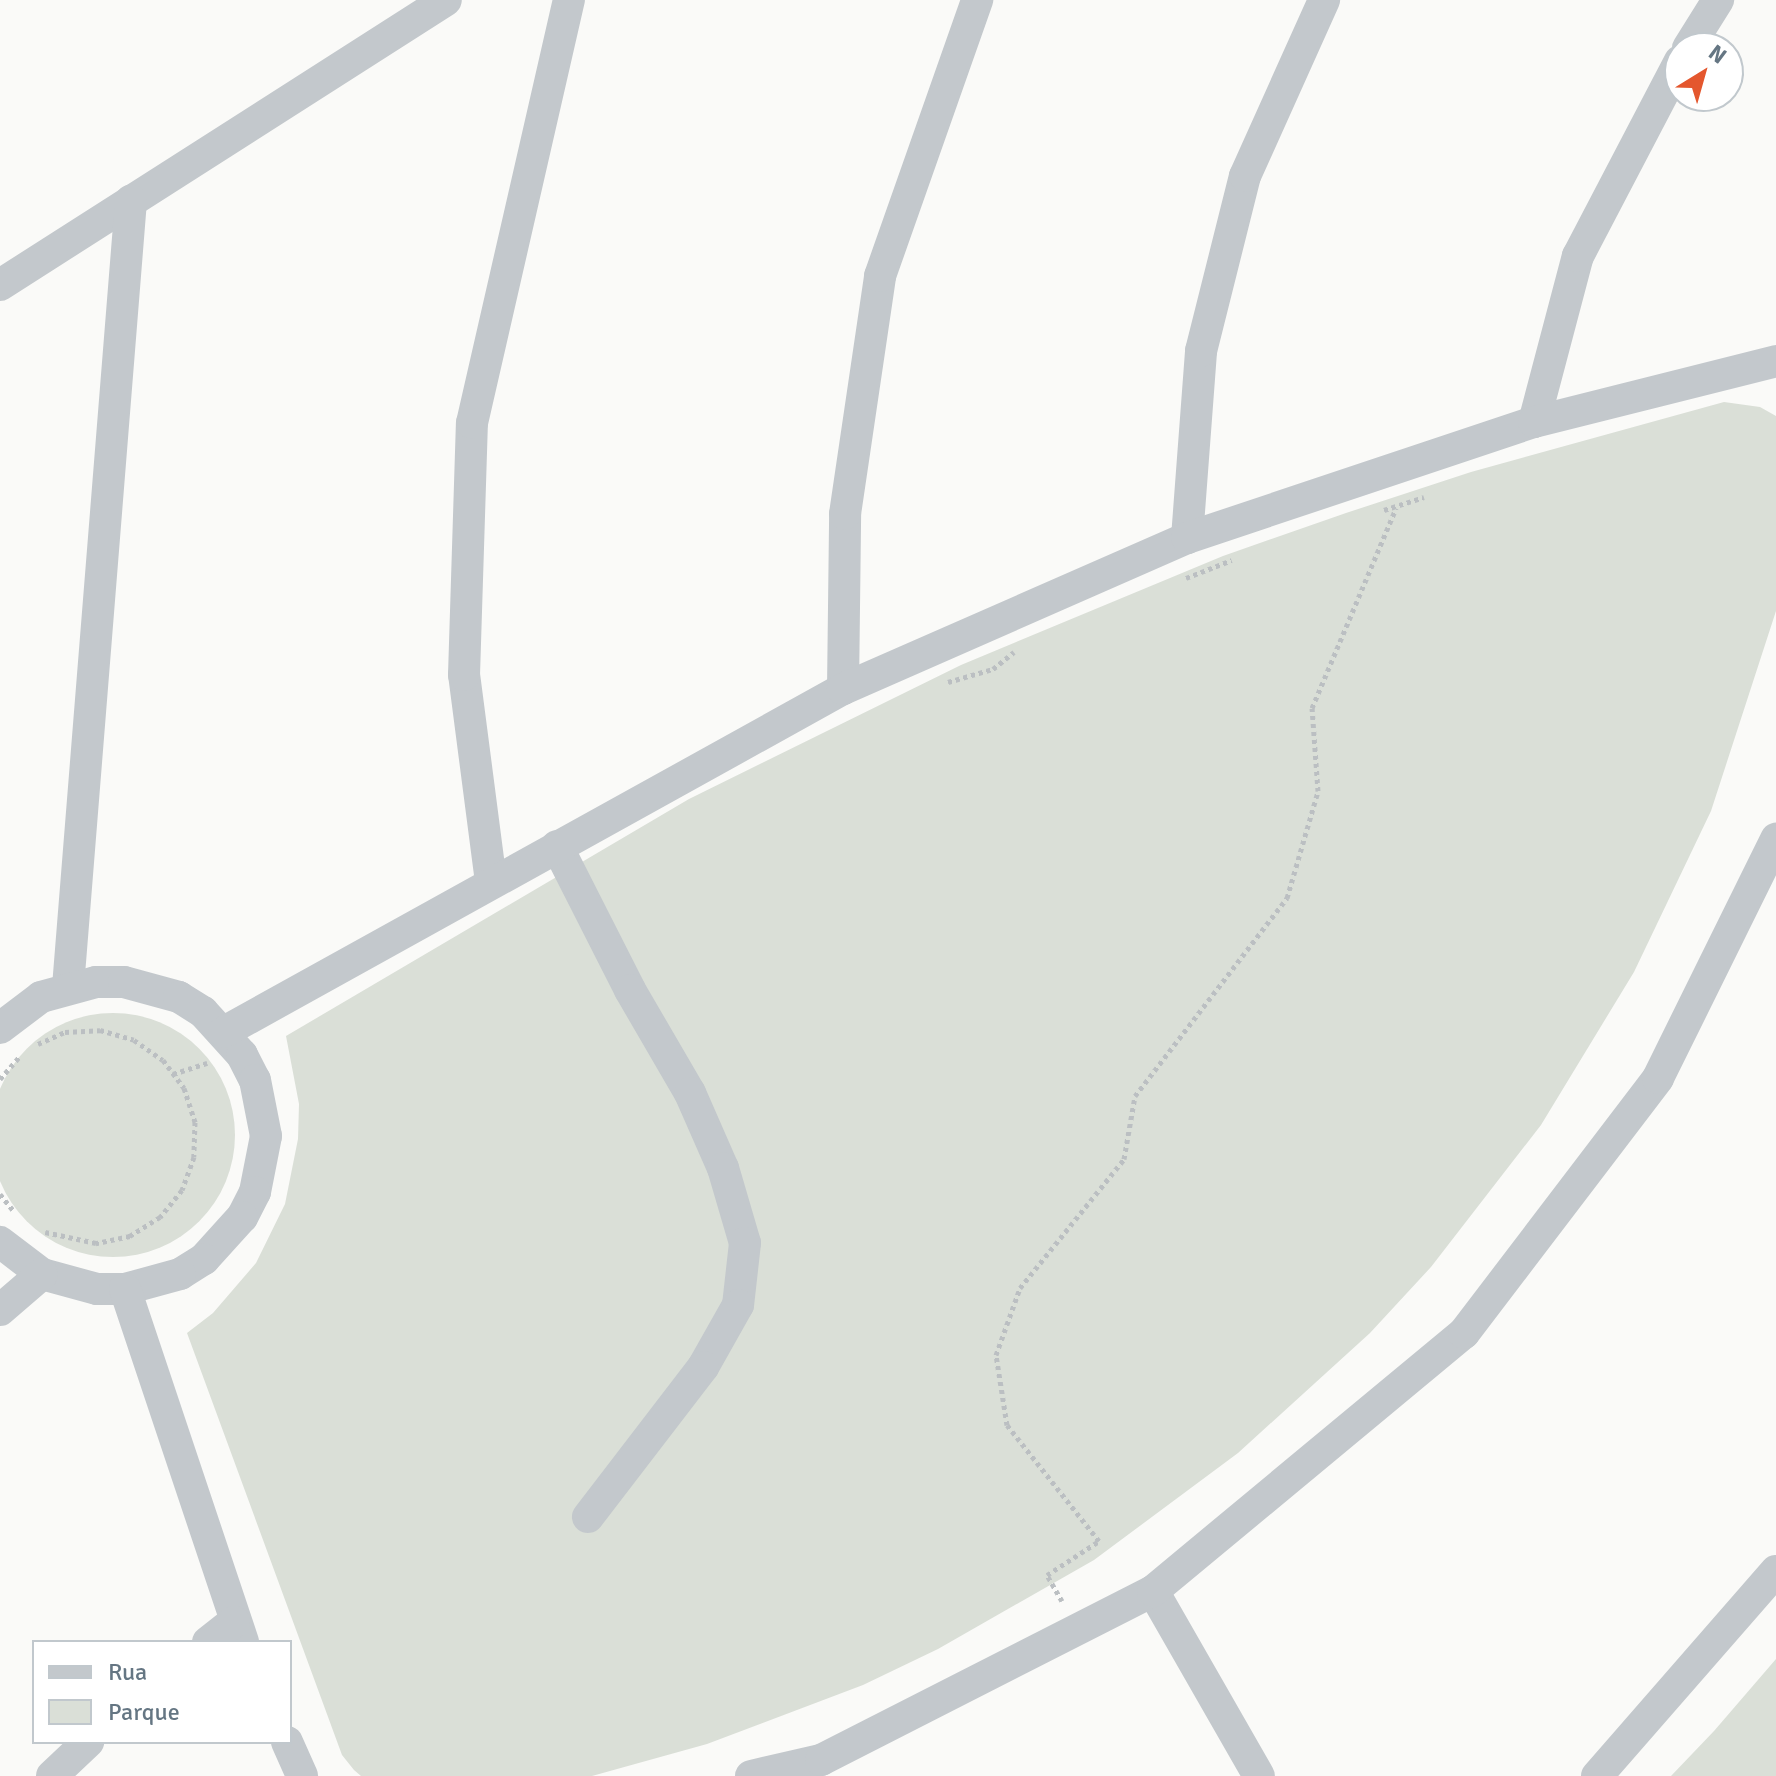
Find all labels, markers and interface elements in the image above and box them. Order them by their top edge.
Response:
north arrow [1664,32,1744,112]
text: N [1703,39,1732,69]
legend [32,1640,292,1744]
text: Rua [108,1657,147,1687]
text: Parque [108,1697,180,1727]

